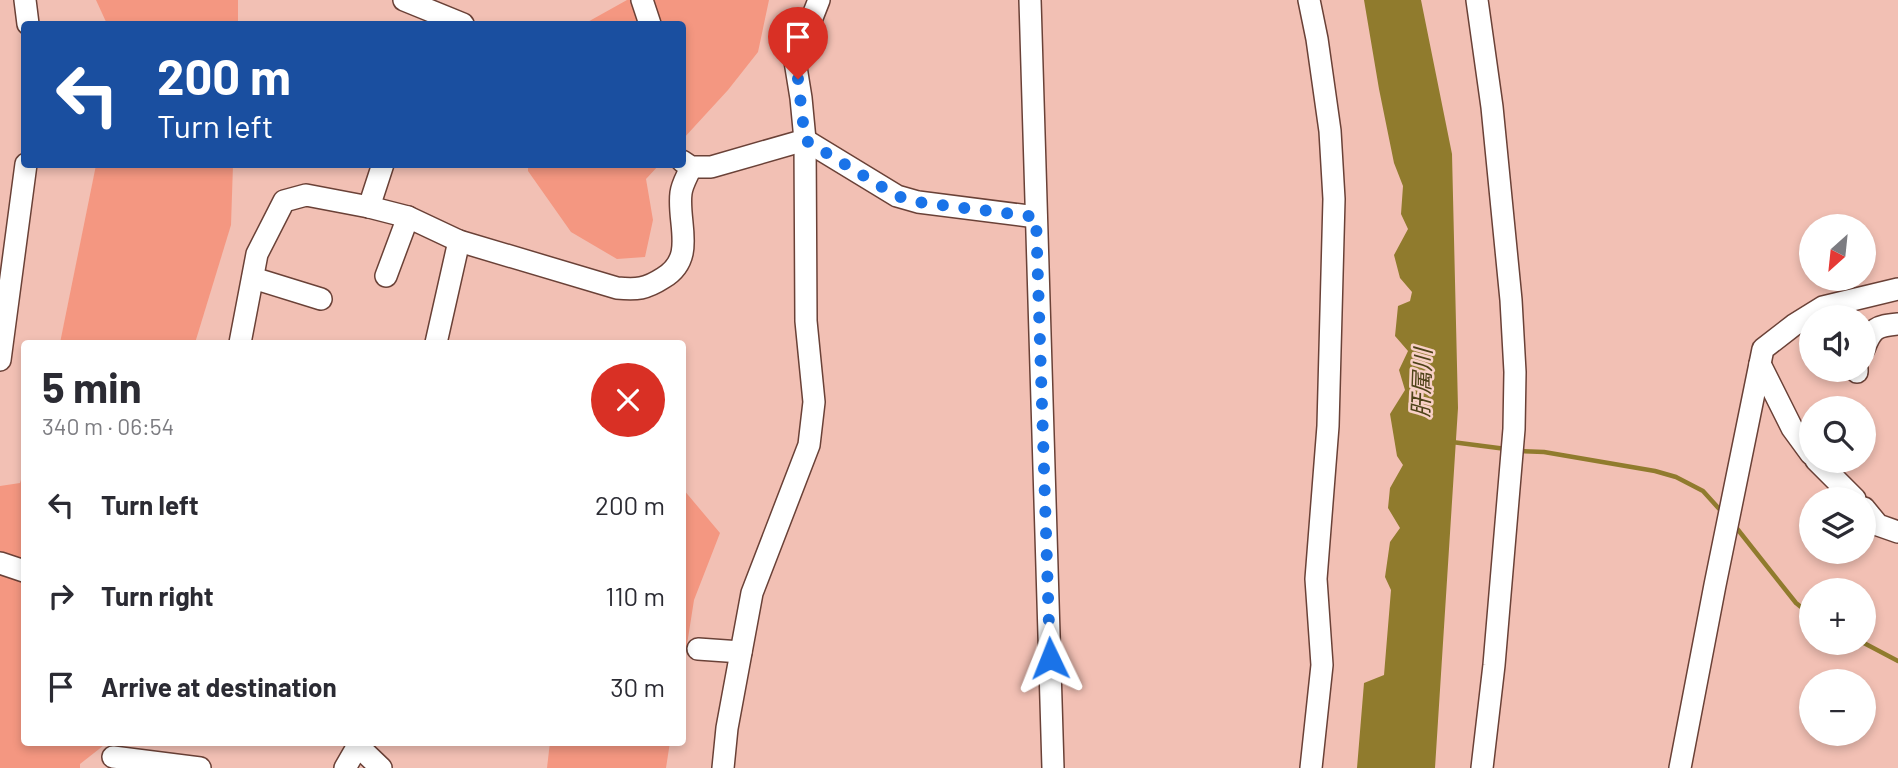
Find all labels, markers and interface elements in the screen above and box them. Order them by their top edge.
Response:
pin [768,7,828,79]
icon: arrive [779,18,817,56]
text: 200 m [157,46,291,105]
icon: left [42,49,133,140]
text: Turn left [157,106,274,144]
north arrow [1799,214,1876,290]
map controls [1799,214,1876,746]
button: sound [1799,305,1876,382]
water label: 肝属川 [1406,345,1436,418]
text: 5 min [42,361,142,411]
button: close [591,363,665,437]
button: search [1799,396,1876,473]
text: 340 m · 06:54 [42,412,174,440]
icon: left [42,486,80,524]
button: layers [1799,487,1876,564]
text: Turn left [101,489,199,520]
text: 200 m [595,489,665,520]
icon: right [42,577,80,615]
button: + [1799,578,1876,655]
text: Turn right [101,580,214,611]
text: 110 m [605,580,665,611]
position arrow [1013,621,1087,695]
icon: arrive [42,668,80,706]
button: − [1799,669,1876,746]
text: Arrive at destination [101,671,337,702]
text: 30 m [610,671,665,702]

